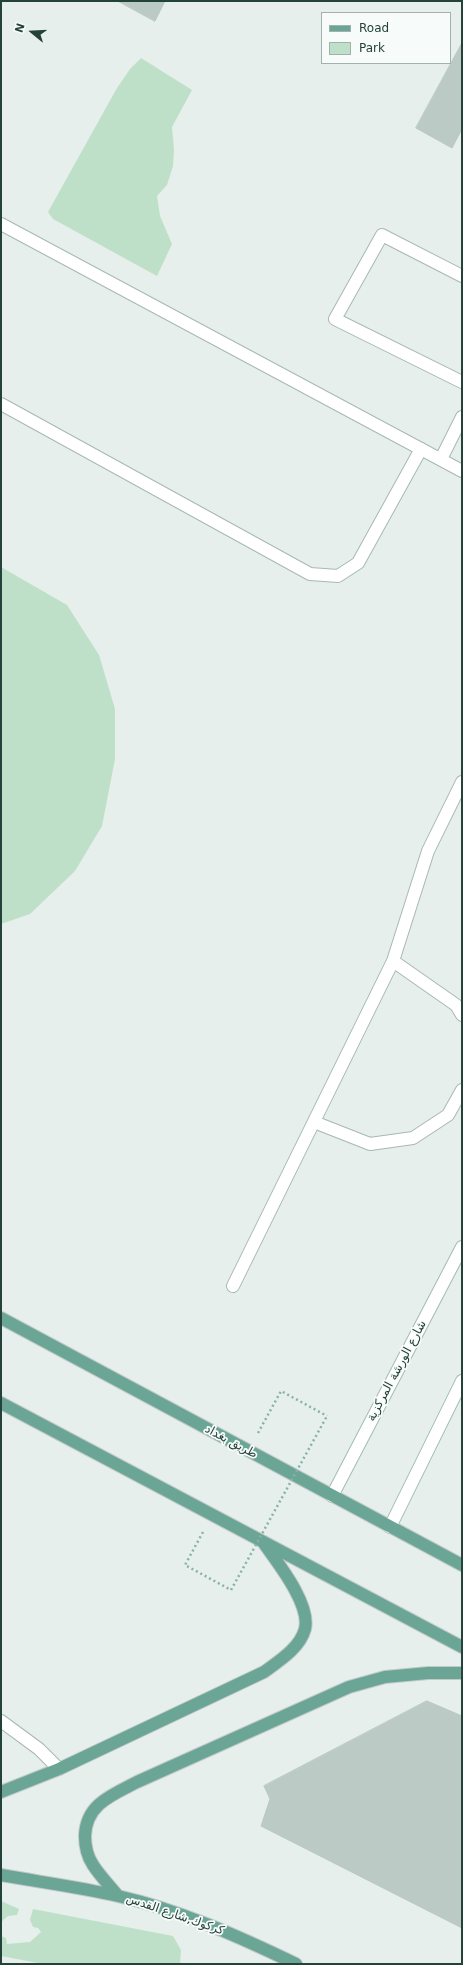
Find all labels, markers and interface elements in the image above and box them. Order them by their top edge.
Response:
north arrow [12,12,52,52]
legend [321,12,451,64]
text: Road [359,21,389,35]
text: N [13,22,28,35]
text: Park [359,41,385,55]
street label: شارع الورشة المركزية [364,1318,430,1424]
street label: طريق بغداد [202,1422,260,1462]
street label: كركوك,شارع القدس [124,1892,226,1938]

